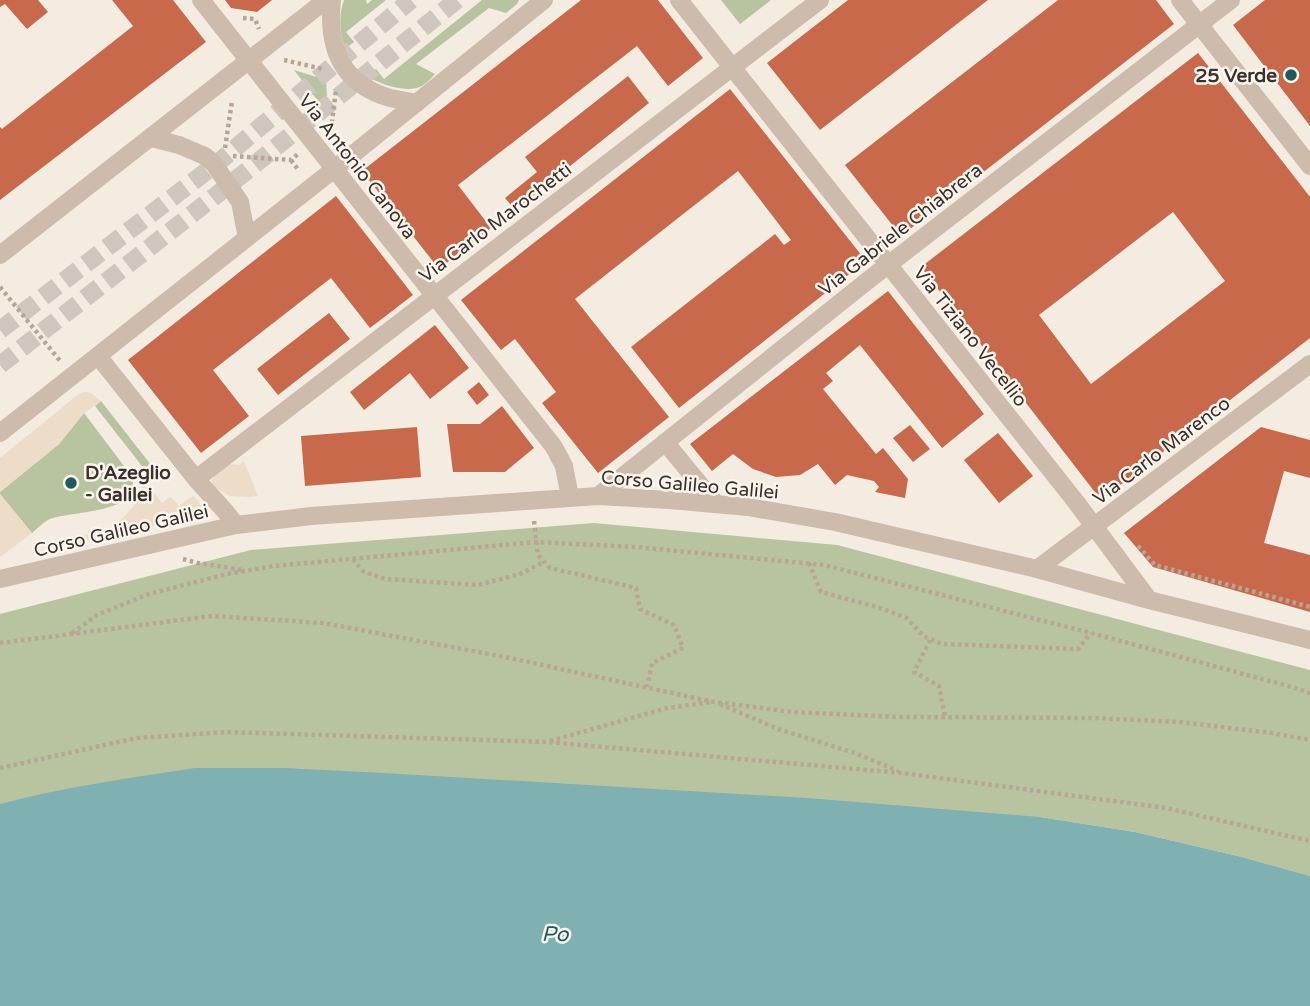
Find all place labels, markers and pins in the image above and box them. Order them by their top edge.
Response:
place label: 25 Verde [1196,65,1277,87]
marker: 25 Verde [1283,67,1299,83]
place label: D'Azeglio - Galilei [85,462,171,506]
marker: D'Azeglio - Galilei [63,475,79,491]

